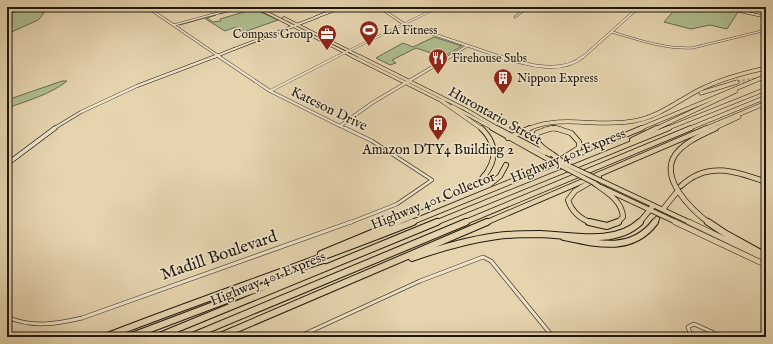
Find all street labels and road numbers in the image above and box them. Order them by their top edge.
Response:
street label: Kateson Drive [288,83,371,136]
street label: Hurontario Street [445,83,545,149]
street label: Highway 401 Express [508,125,628,187]
street label: Highway 401 Collector [368,168,498,234]
street label: Madill Boulevard [158,226,281,286]
street label: Highway 401 Express [208,248,328,310]

